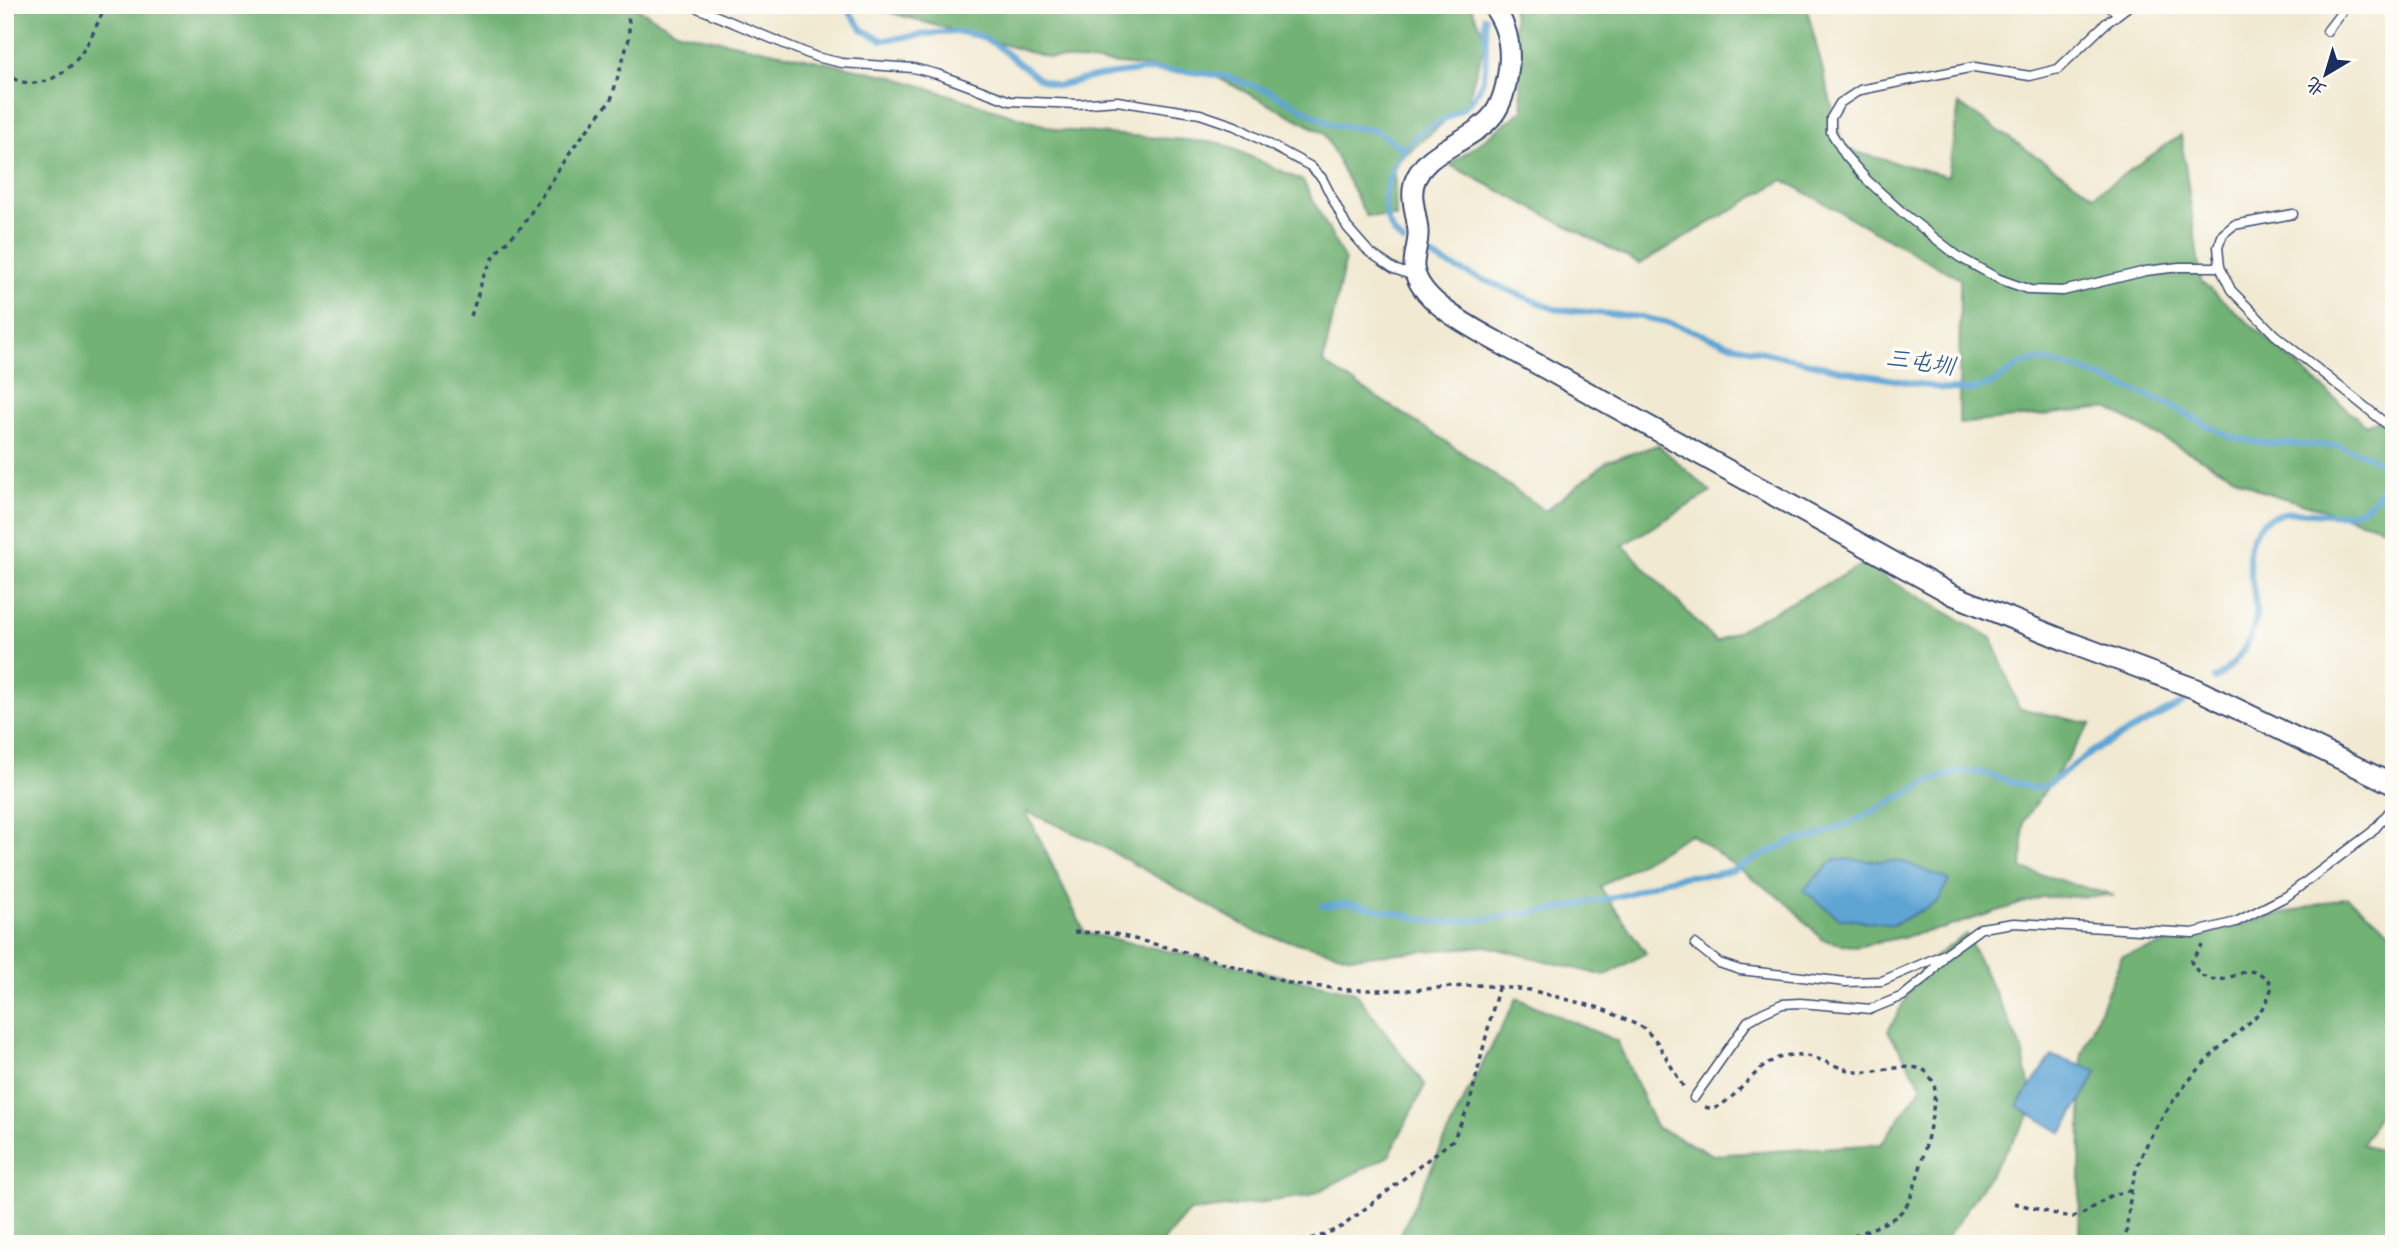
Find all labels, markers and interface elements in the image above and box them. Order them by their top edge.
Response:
north arrow [2290,38,2360,108]
text: 北 [2303,70,2332,100]
water label: 三屯圳 [1884,346,1959,384]

